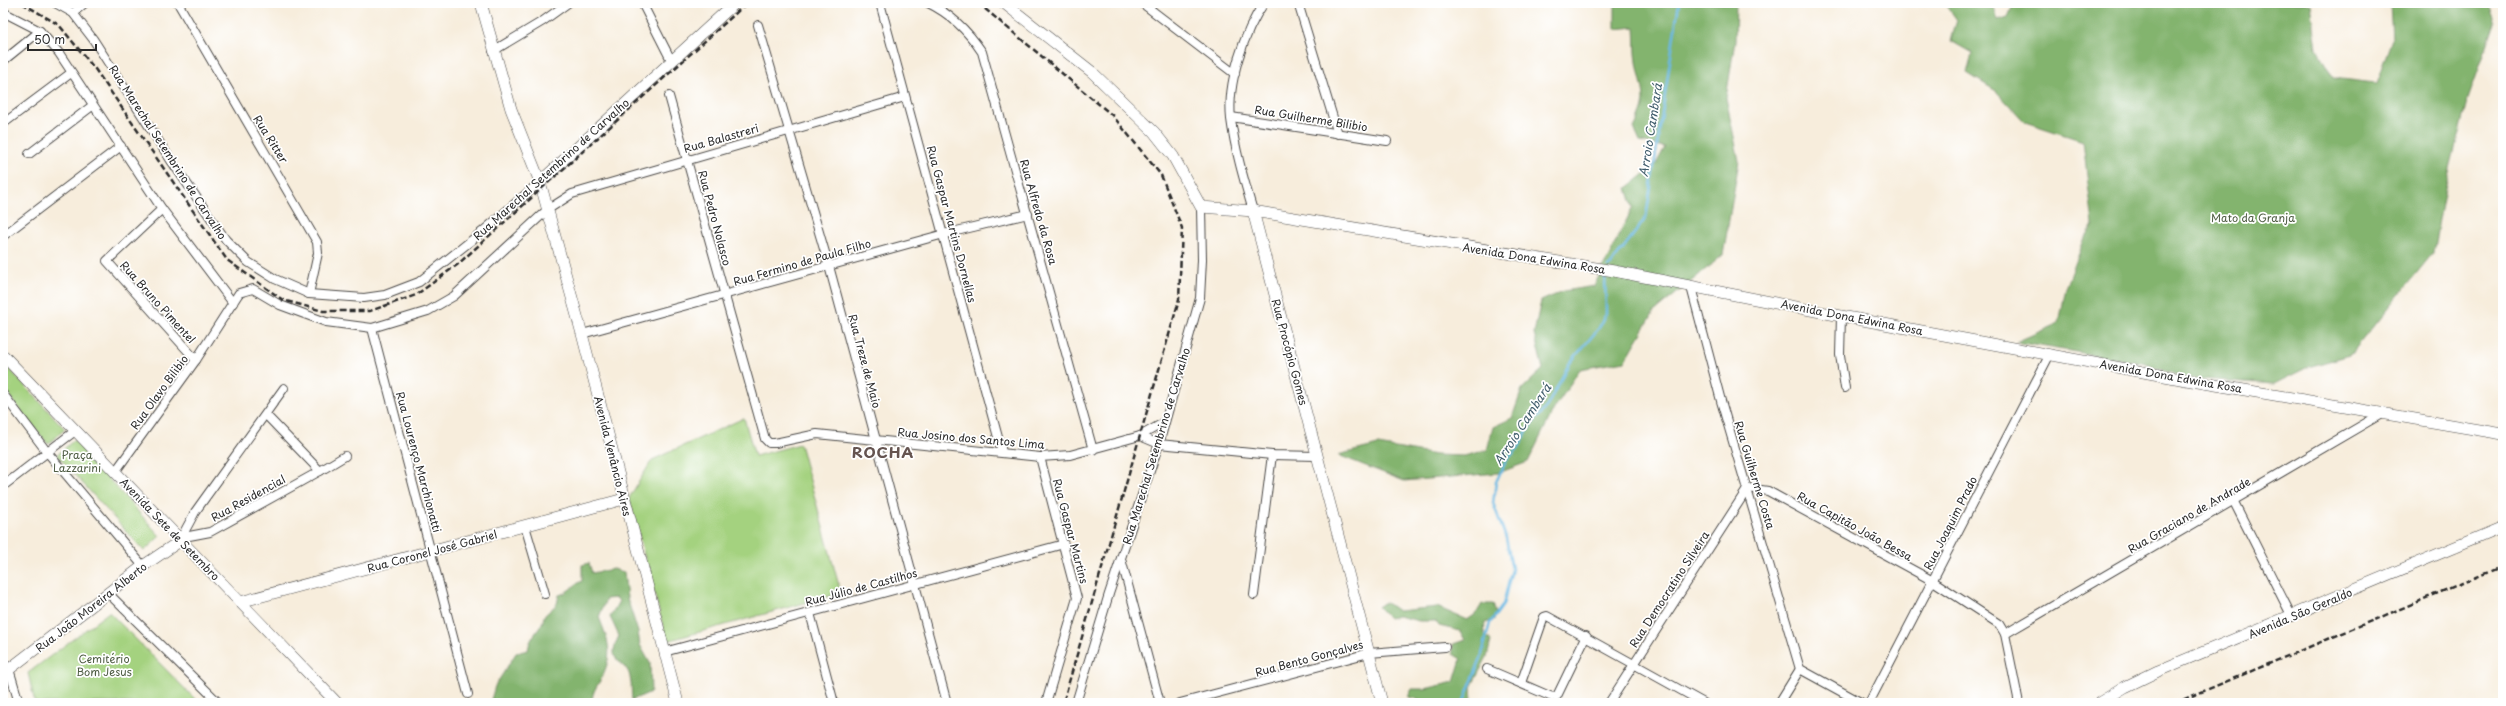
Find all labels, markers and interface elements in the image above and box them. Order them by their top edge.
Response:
scale bar [28,26,96,52]
text: 50 m [34,30,65,48]
street label: Rua Marechal Setembrino de Carvalho [105,61,231,243]
water label: Arroio Cambará [1634,81,1666,178]
street label: Rua Marechal Setembrino de Carvalho [469,94,633,244]
street label: Rua Guilherme Bilibio [1253,101,1369,135]
street label: Rua Ritter [249,111,293,167]
street label: Rua Balastreri [681,119,761,157]
street label: Rua Gaspar Martins Dornellas [923,144,981,304]
street label: Rua Alfredo da Rosa [1016,157,1062,267]
street label: Rua Pedro Nolasco [694,168,736,268]
park label: Mato da Granja [2211,209,2295,226]
street label: Rua Fermino de Paula Filho [731,234,873,290]
street label: Avenida Dona Edwina Rosa [1461,238,1607,278]
street label: Rua Bruno Pimentel [116,257,200,347]
street label: Avenida Dona Edwina Rosa [1780,295,1925,339]
street label: Rua Procópio Gomes [1268,297,1312,407]
street label: Rua Treze de Maio [844,312,886,410]
street label: Rua Marechal Setembrino de Carvalho [1118,346,1194,546]
street label: Rua Olavo Bilibio [126,351,192,433]
street label: Avenida Dona Edwina Rosa [2098,355,2244,397]
water label: Arroio Cambará [1489,379,1556,468]
street label: Rua Lourenço Marchionatti [392,390,446,534]
street label: Avenida Venâncio Aires [590,394,636,518]
street label: Rua Guilherme Costa [1730,419,1780,531]
street label: Rua Josino dos Santos Lima [897,423,1045,453]
district label: ROCHA [852,440,914,463]
park label: Praça Lazzarini [53,446,101,476]
street label: Rua Residencial [208,470,288,526]
street label: Rua Joaquim Prado [1919,473,1981,573]
street label: Rua Graciano de Andrade [2124,473,2254,557]
street label: Avenida Sete de Setembro [116,474,224,584]
street label: Rua Gaspar Martins [1049,477,1093,585]
street label: Rua Capitão João Bessa [1794,487,1916,565]
street label: Rua Coronel José Gabriel [365,525,499,577]
street label: Rua Democratino Silveira [1625,527,1713,651]
street label: Rua João Moreira Alberto [32,558,150,656]
street label: Rua Júlio de Castilhos [803,564,919,610]
street label: Avenida São Geraldo [2245,583,2355,643]
street label: Rua Bento Gonçalves [1253,635,1365,681]
park label: Cemitério Bom Jesus [76,650,132,680]

